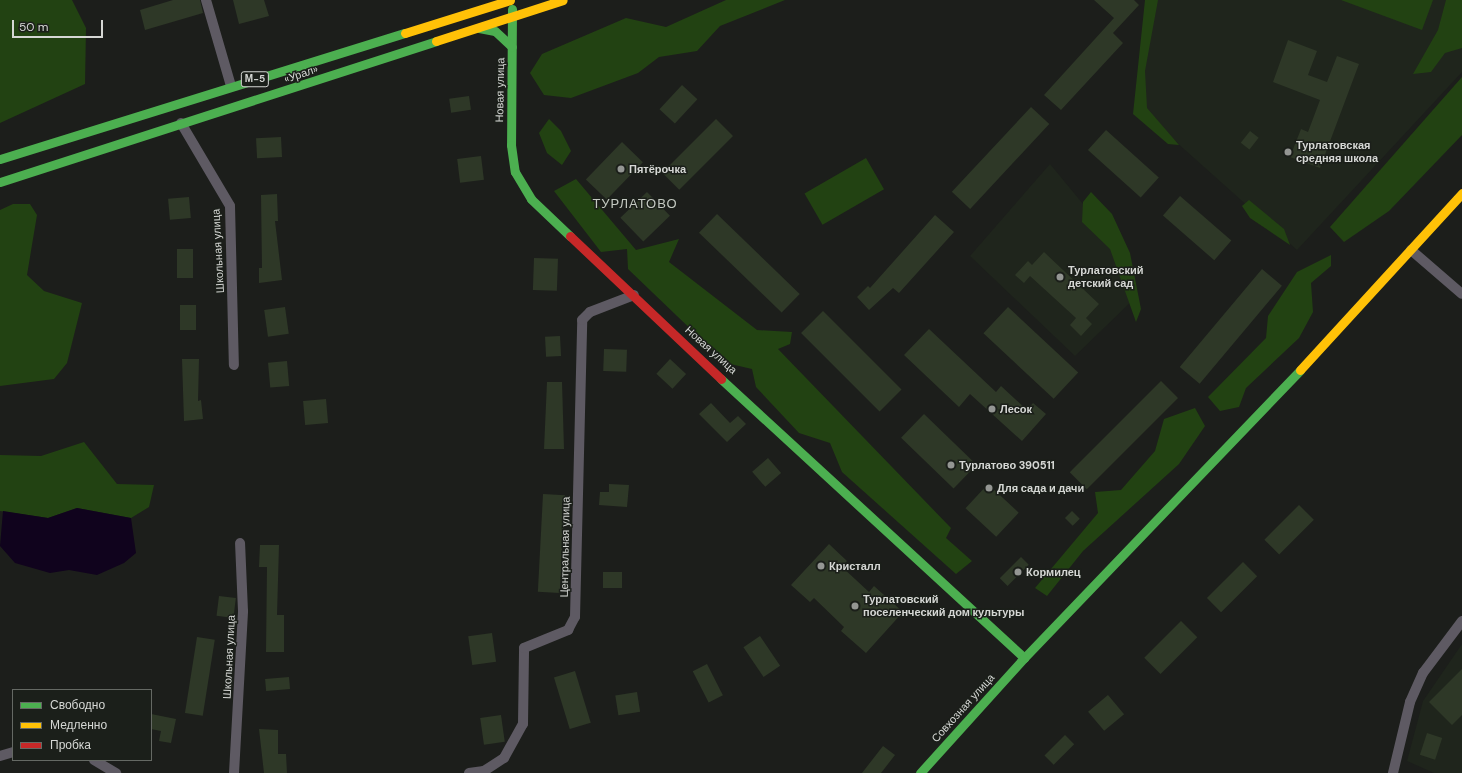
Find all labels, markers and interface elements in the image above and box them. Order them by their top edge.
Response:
scale bar [14,12,105,38]
text: 50 m [19,19,48,35]
street label: Новая улица [493,57,507,123]
street label: «Урал» [282,62,320,86]
road number: М-5 [240,71,270,87]
place label: Турлатовская средняя школа [1296,139,1378,165]
marker: Турлатовская средняя школа [1283,147,1293,157]
place label: Пятёрочка [629,162,686,176]
marker: Пятёрочка [616,164,626,174]
district label: ТУРЛАТОВО [592,196,678,212]
street label: Школьная улица [209,209,227,293]
place label: Турлатовский детский сад [1068,264,1143,290]
marker: Турлатовский детский сад [1055,272,1065,282]
street label: Новая улица [682,323,740,377]
place label: Лесок [1000,402,1032,416]
marker: Лесок [987,404,997,414]
place label: Турлатово 390511 [959,458,1055,472]
marker: Турлатово 390511 [946,460,956,470]
place label: Для сада и дачи [997,481,1084,495]
marker: Для сада и дачи [984,483,994,493]
street label: Центральная улица [558,496,572,598]
place label: Кристалл [829,559,881,573]
marker: Кристалл [816,561,826,571]
place label: Кормилец [1026,565,1081,579]
marker: Кормилец [1013,567,1023,577]
place label: Турлатовский поселенческий дом культуры [863,593,1024,619]
marker: Турлатовский поселенческий дом культуры [850,601,860,611]
street label: Школьная улица [220,615,238,699]
street label: Совхозная улица [929,671,997,745]
legend [12,689,152,761]
text: Свободно [50,697,105,713]
text: Медленно [50,717,107,733]
text: Пробка [50,737,91,753]

